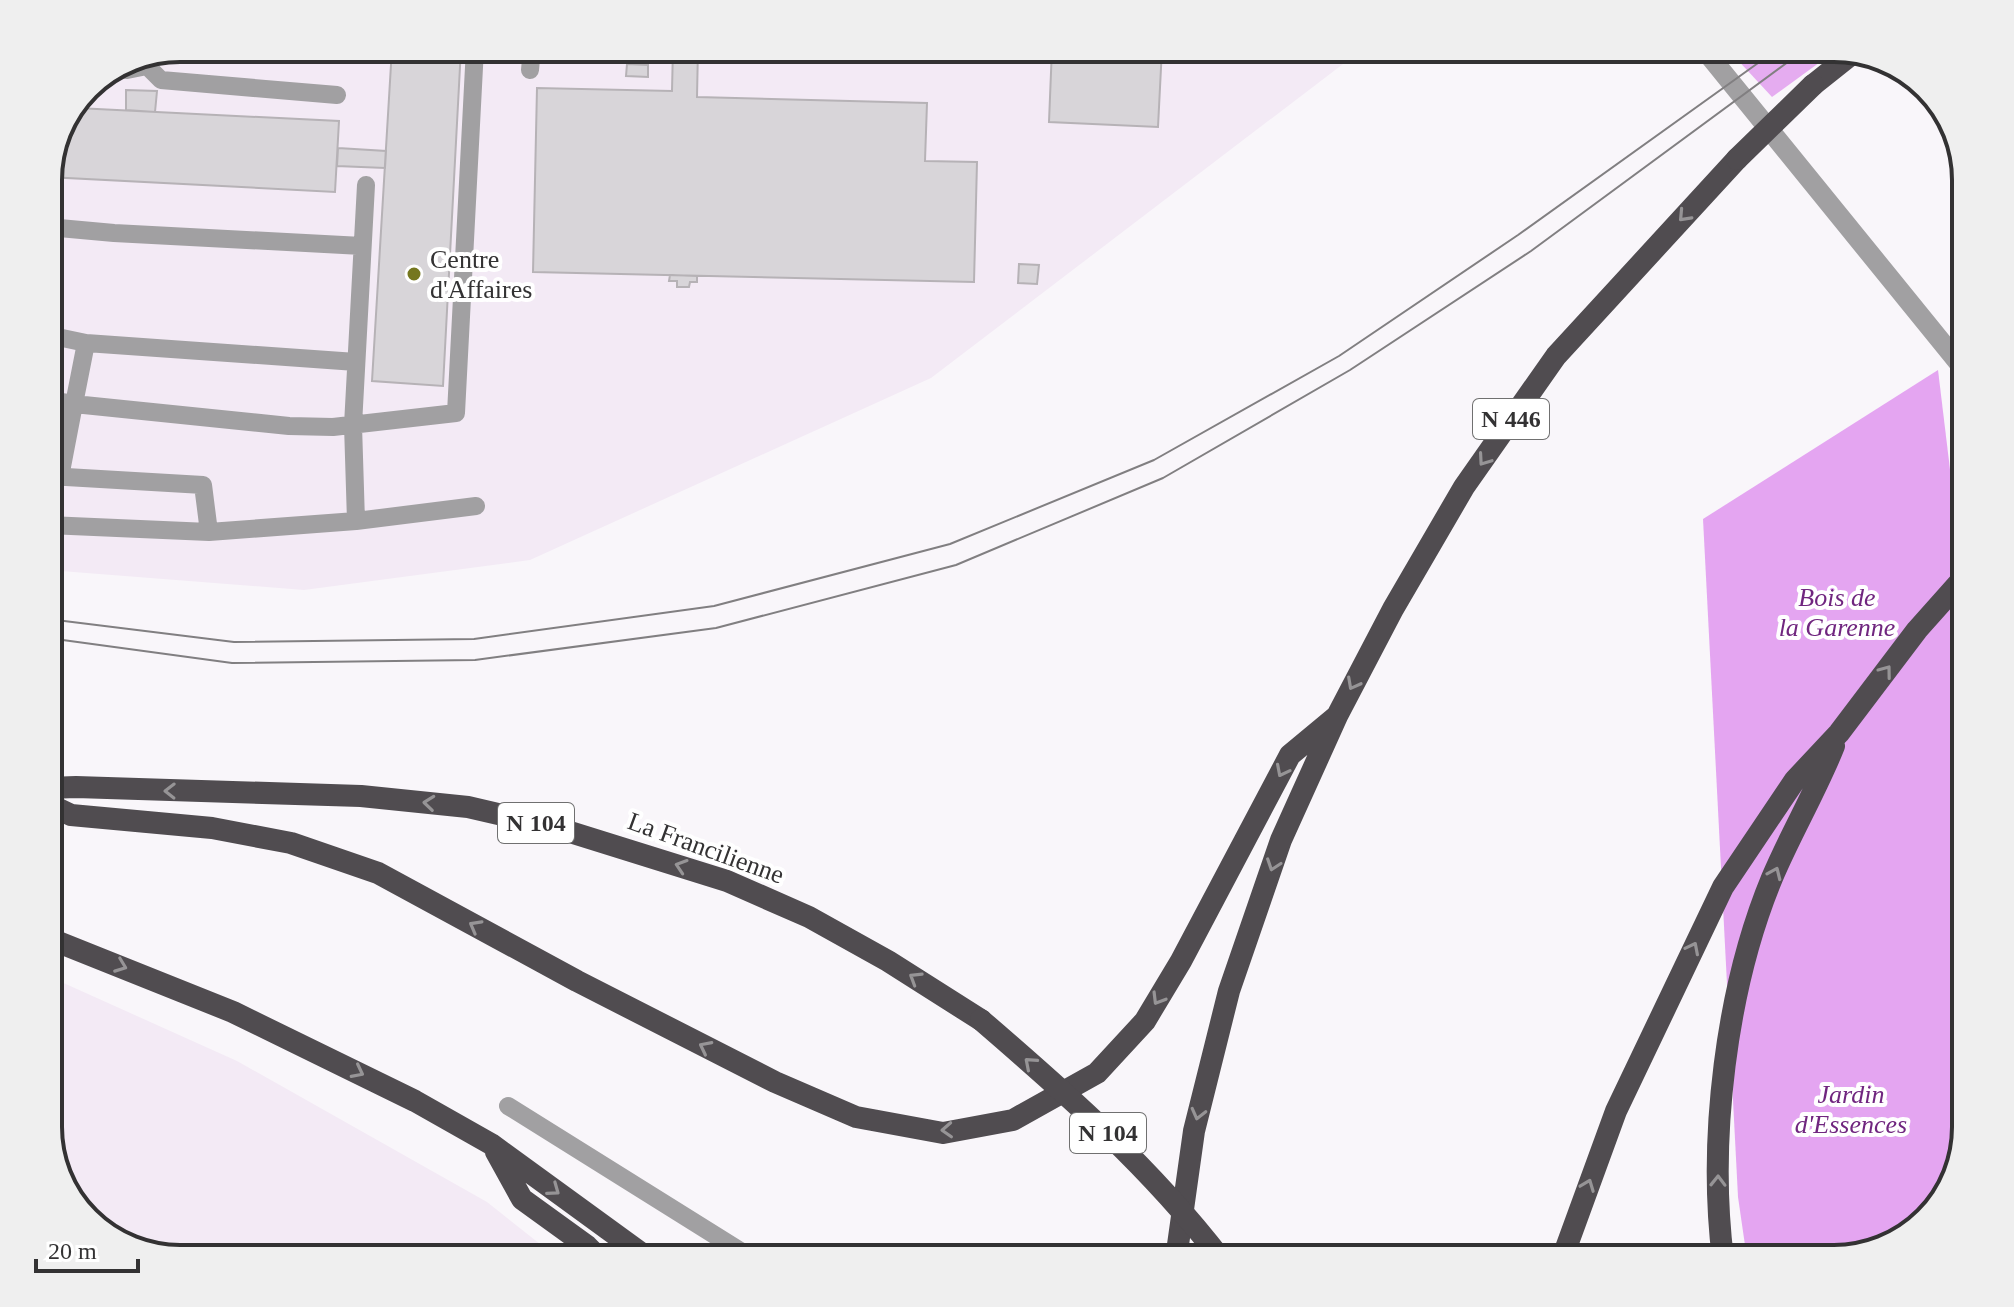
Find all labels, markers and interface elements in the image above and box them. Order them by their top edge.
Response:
one-way arrow [1678,207,1693,221]
place label: Centre d'Affaires [430,245,532,304]
marker: Centre d'Affaires [405,265,423,283]
road number: N 446 [1473,399,1549,439]
one-way arrow [1479,451,1494,465]
park label: Bois de la Garenne [1779,583,1895,642]
one-way arrow [1876,665,1890,680]
one-way arrow [1348,676,1363,691]
one-way arrow [1276,762,1291,777]
one-way arrow [163,782,176,800]
one-way arrow [423,795,436,812]
road number: N 104 [498,803,574,843]
street label: La Francilienne [624,806,788,890]
one-way arrow [1266,857,1282,871]
one-way arrow [675,859,689,875]
one-way arrow [1766,867,1782,881]
one-way arrow [469,920,483,935]
one-way arrow [1683,941,1699,956]
one-way arrow [113,956,127,973]
one-way arrow [909,973,924,988]
one-way arrow [1152,990,1168,1005]
one-way arrow [699,1041,714,1056]
one-way arrow [1025,1058,1040,1073]
one-way arrow [350,1062,365,1078]
park label: Jardin d'Essences [1795,1080,1907,1139]
one-way arrow [1190,1107,1207,1120]
road number: N 104 [1070,1113,1146,1153]
one-way arrow [940,1122,953,1139]
one-way arrow [1709,1174,1727,1187]
one-way arrow [1578,1179,1595,1193]
one-way arrow [546,1181,560,1195]
scale bar [36,1223,138,1273]
text: 20 m [48,1238,97,1264]

